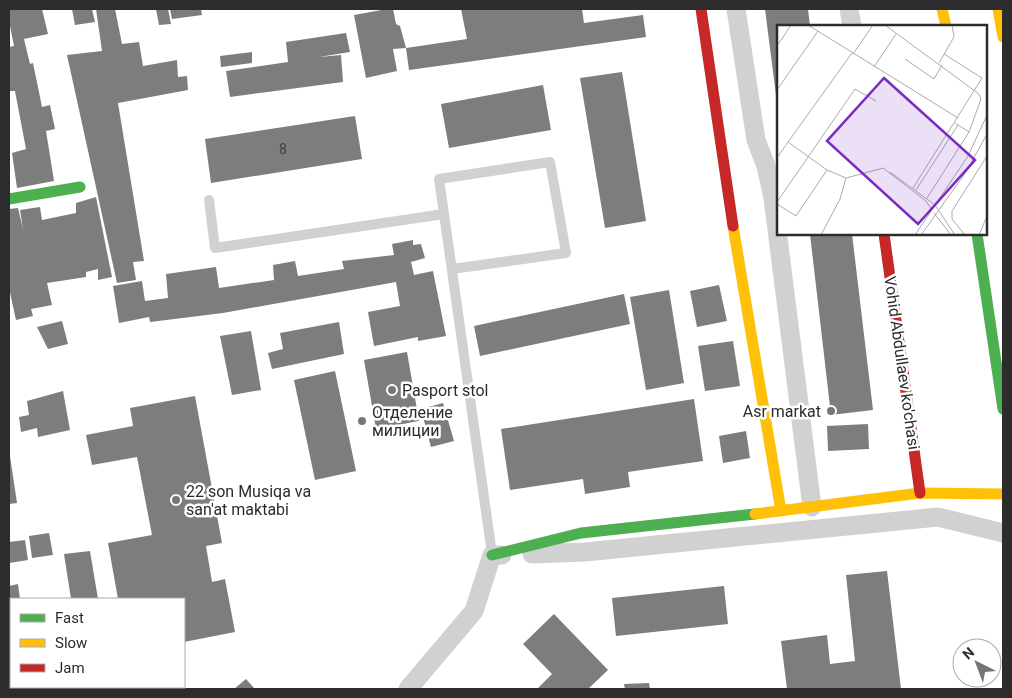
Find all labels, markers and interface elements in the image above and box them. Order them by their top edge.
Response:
inset map [777,25,987,235]
house number: 8 [279,141,287,157]
street label: Vohid Abdullaev ko'chasi [880,275,924,451]
place label: Pasport stol [402,381,488,400]
marker: Pasport stol [386,384,398,396]
place label: Asr markat [743,402,821,421]
place label: Отделение милиции [372,403,453,440]
marker: Asr markat [825,405,837,417]
marker: Отделение милиции [356,415,368,427]
place label: 22 son Musiqa va san'at maktabi [186,482,311,519]
marker: 22 son Musiqa va san'at maktabi [170,494,182,506]
legend [10,598,185,688]
text: Fast [55,609,84,627]
text: Slow [55,634,87,652]
north arrow [952,638,1002,688]
text: N [959,644,977,663]
text: Jam [55,659,85,677]

